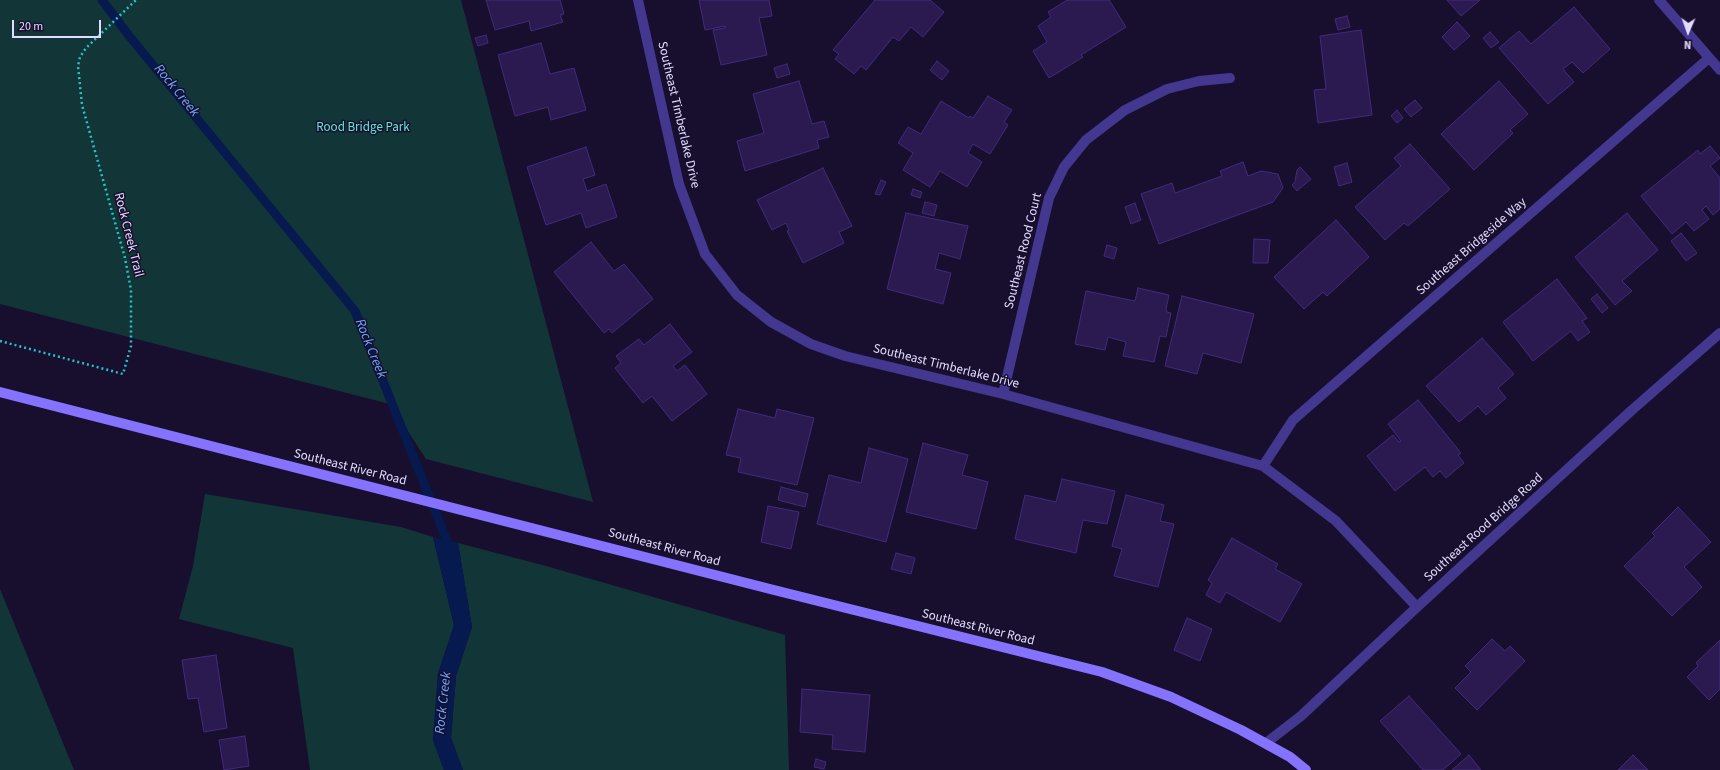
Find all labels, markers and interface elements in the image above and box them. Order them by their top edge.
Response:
scale bar [14,12,103,38]
north arrow [1668,12,1708,52]
text: 20 m [19,18,43,35]
text: N [1684,37,1691,52]
street label: Southeast Timberlake Drive [654,40,702,190]
water label: Rock Creek [150,61,202,121]
park label: Rood Bridge Park [316,120,410,136]
street label: Rock Creek Trail [110,191,146,279]
street label: Southeast Rood Court [1002,191,1046,311]
street label: Southeast Bridgeside Way [1414,195,1530,299]
water label: Rock Creek [350,317,390,381]
street label: Southeast Timberlake Drive [871,341,1021,393]
street label: Southeast River Road [292,446,408,490]
street label: Southeast Rood Bridge Road [1421,470,1547,586]
street label: Southeast River Road [606,526,722,570]
street label: Southeast River Road [920,606,1036,650]
water label: Rock Creek [432,671,456,735]

